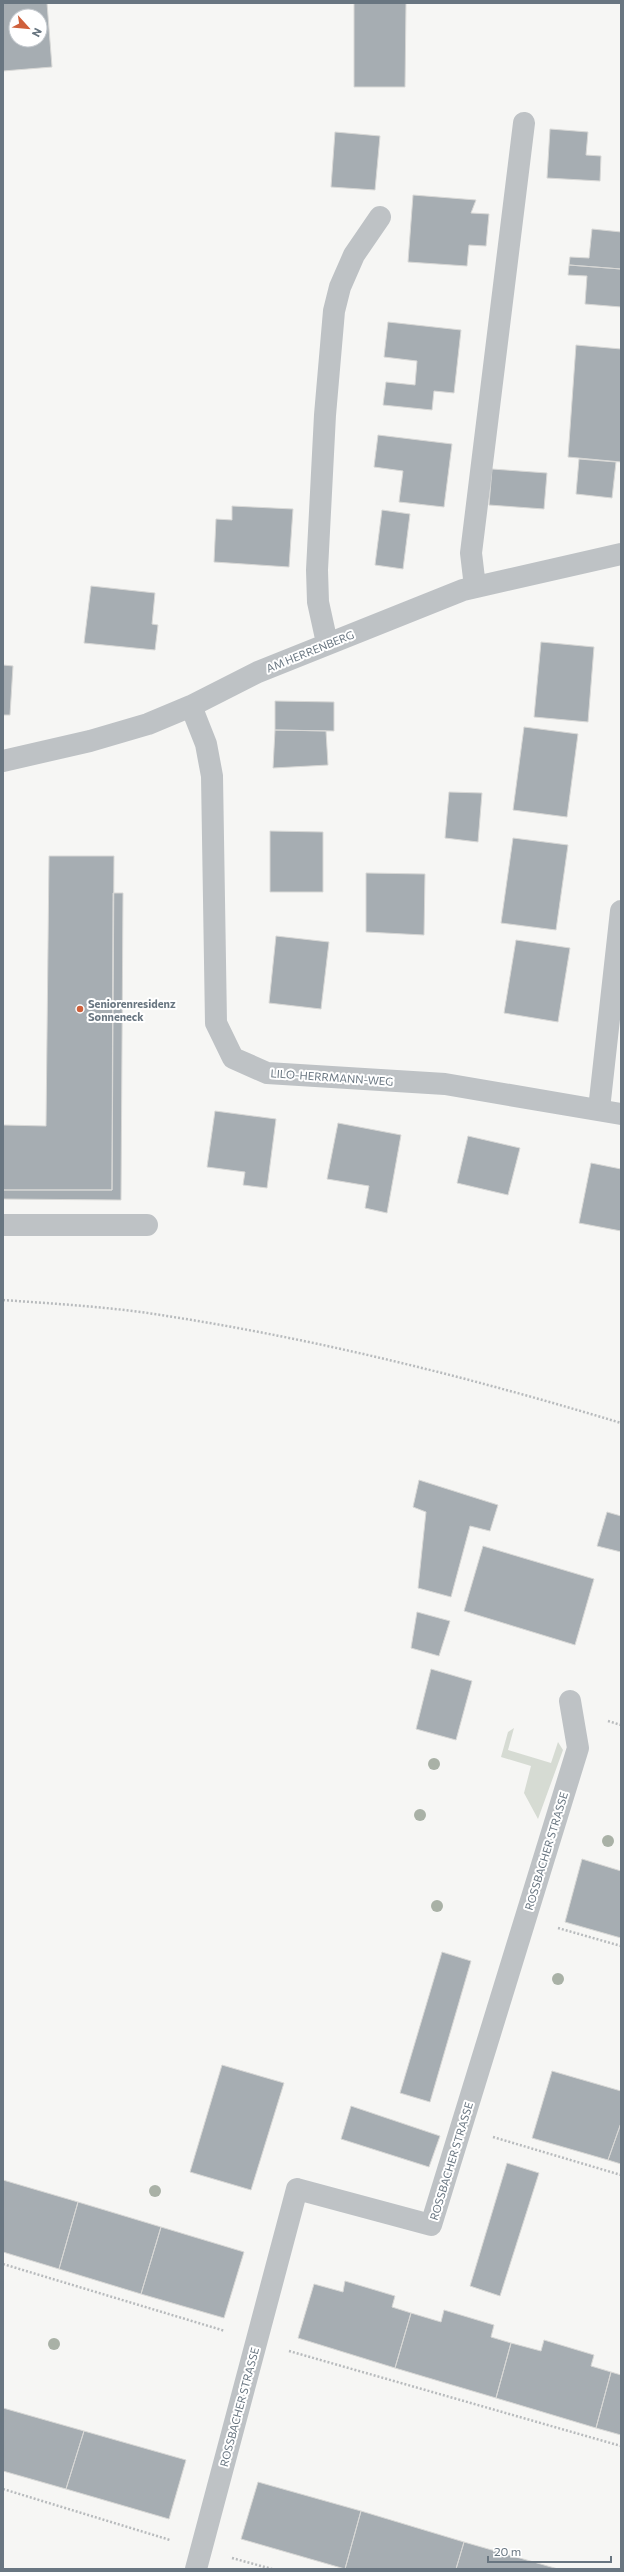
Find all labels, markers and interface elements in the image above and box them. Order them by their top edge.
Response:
north arrow [8,8,48,48]
text: N [30,26,45,39]
street label: AM HERRENBERG [264,627,356,675]
place label: Seniorenresidenz Sonneneck [88,997,176,1023]
marker: Seniorenresidenz Sonneneck [75,1004,85,1014]
street label: LILO-HERRMANN-WEG [270,1066,394,1088]
street label: ROSSBACHER STRASSE [522,1790,570,1912]
street label: ROSSBACHER STRASSE [427,2100,475,2222]
street label: ROSSBACHER STRASSE [217,2346,261,2468]
scale bar [488,2538,611,2564]
text: 20 m [494,2544,521,2558]

